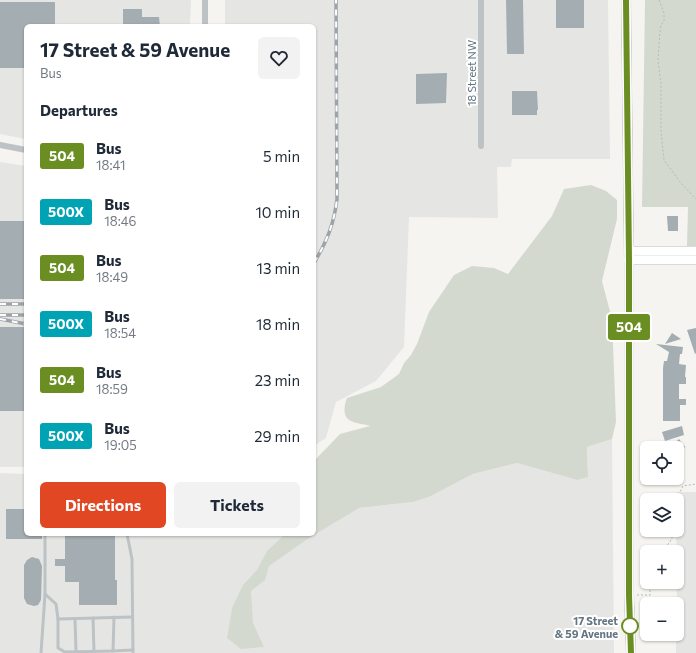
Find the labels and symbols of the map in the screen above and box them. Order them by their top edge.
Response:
street label: 18 Street NW [465,40,478,106]
line badge: 504 [606,314,652,340]
place label: 17 Street & 59 Avenue [555,614,618,640]
marker: 17 Street & 59 Avenue [621,617,639,635]

